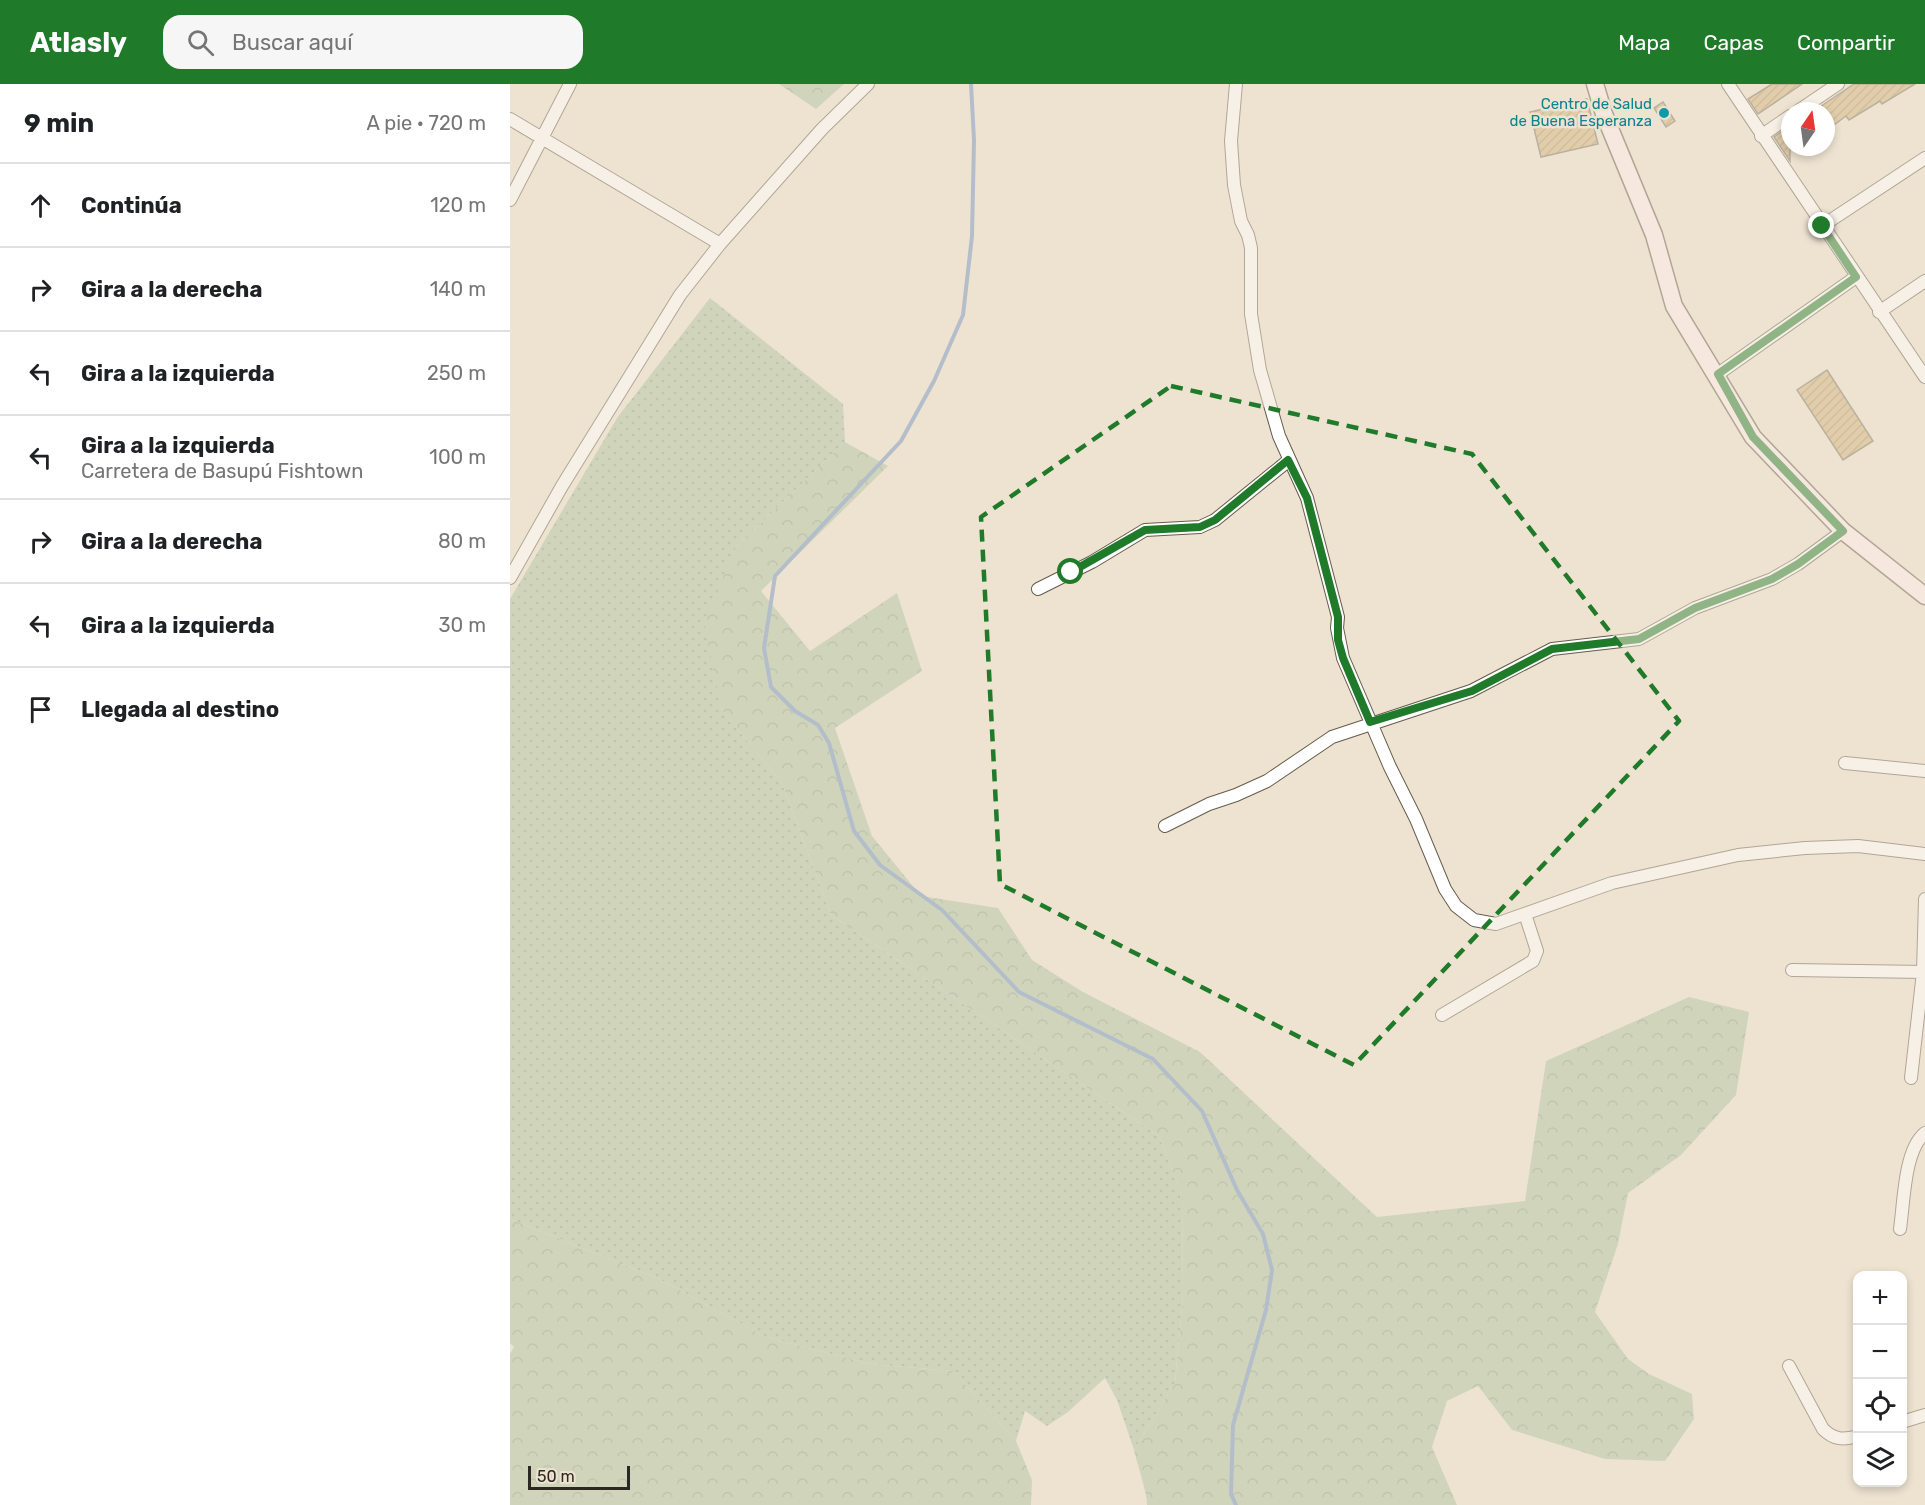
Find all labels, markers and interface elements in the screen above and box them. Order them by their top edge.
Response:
search box [163,15,583,69]
text: Atlasly [30,26,127,59]
icon: search [184,26,217,59]
text: Buscar aquí [232,29,352,56]
text: Mapa [1618,30,1671,55]
text: Capas [1704,30,1764,55]
text: Compartir [1797,30,1895,55]
place label: Centro de Salud de Buena Esperanza [1510,95,1652,130]
north arrow [1781,102,1835,156]
marker: Centro de Salud de Buena Esperanza [1657,106,1671,120]
text: 9 min [24,108,94,139]
text: A pie · 720 m [366,111,486,135]
icon: ahead [24,189,57,222]
text: Continúa [81,192,182,219]
text: 120 m [430,193,486,217]
route end [1808,212,1834,238]
icon: right [24,273,57,306]
text: Gira a la derecha [81,276,262,303]
text: 140 m [430,277,486,301]
icon: left [24,357,57,390]
text: Gira a la izquierda [81,360,275,387]
text: 250 m [427,361,486,385]
text: Gira a la izquierda [81,432,275,459]
icon: left [24,441,57,474]
text: 100 m [429,445,486,469]
text: Carretera de Basupú Fishtown [81,459,363,483]
icon: right [24,525,57,558]
text: Gira a la derecha [81,528,262,555]
text: 80 m [438,529,486,553]
route start [1057,558,1083,584]
icon: left [24,609,57,642]
text: Gira a la izquierda [81,612,275,639]
text: 30 m [439,613,486,637]
icon: arrive [24,693,57,726]
text: Llegada al destino [81,696,279,723]
map controls [1853,1271,1907,1487]
button: + [1853,1271,1907,1325]
button: − [1853,1325,1907,1379]
button: locate [1853,1379,1907,1433]
button: layers [1853,1433,1907,1487]
scale bar [528,1463,630,1490]
text: 50 m [537,1467,575,1486]

